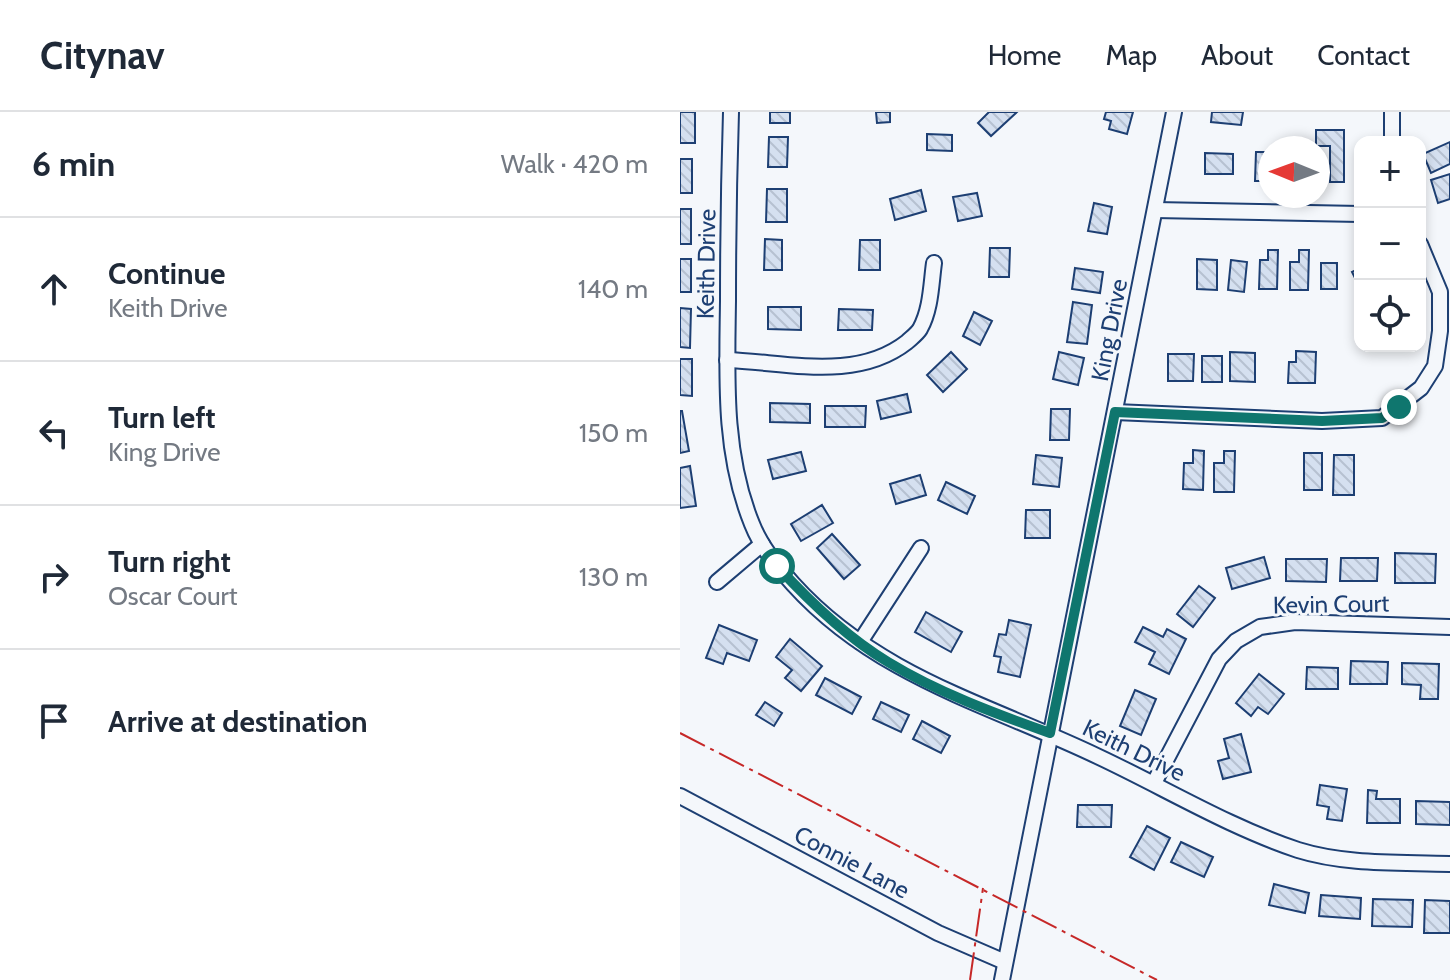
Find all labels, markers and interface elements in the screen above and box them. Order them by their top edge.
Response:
text: Citynav [40,32,165,79]
text: Home [988,38,1061,72]
text: Map [1105,38,1157,72]
text: About [1201,38,1273,72]
text: Contact [1317,38,1410,72]
north arrow [1258,136,1330,208]
map controls [1354,136,1426,352]
button: + [1354,136,1426,208]
text: 6 min [32,143,115,185]
text: Walk · 420 m [501,148,648,180]
button: − [1354,208,1426,280]
street label: Keith Drive [691,209,721,319]
text: Continue [108,255,225,292]
icon: ahead [32,267,76,311]
text: 140 m [578,273,648,305]
street label: King Drive [1085,276,1133,384]
button: locate [1354,280,1426,352]
text: Keith Drive [108,292,228,324]
route end [1381,389,1417,425]
text: Turn left [108,399,216,436]
icon: left [32,411,76,455]
text: 150 m [579,417,648,449]
text: King Drive [108,436,221,468]
text: Turn right [108,543,231,580]
route start [759,548,795,584]
icon: right [32,555,76,599]
text: 130 m [579,561,648,593]
text: Oscar Court [108,580,238,612]
street label: Kevin Court [1272,588,1390,620]
icon: arrive [32,699,76,743]
text: Arrive at destination [108,703,368,740]
street label: Keith Drive [1078,713,1190,787]
street label: Connie Lane [789,819,915,905]

